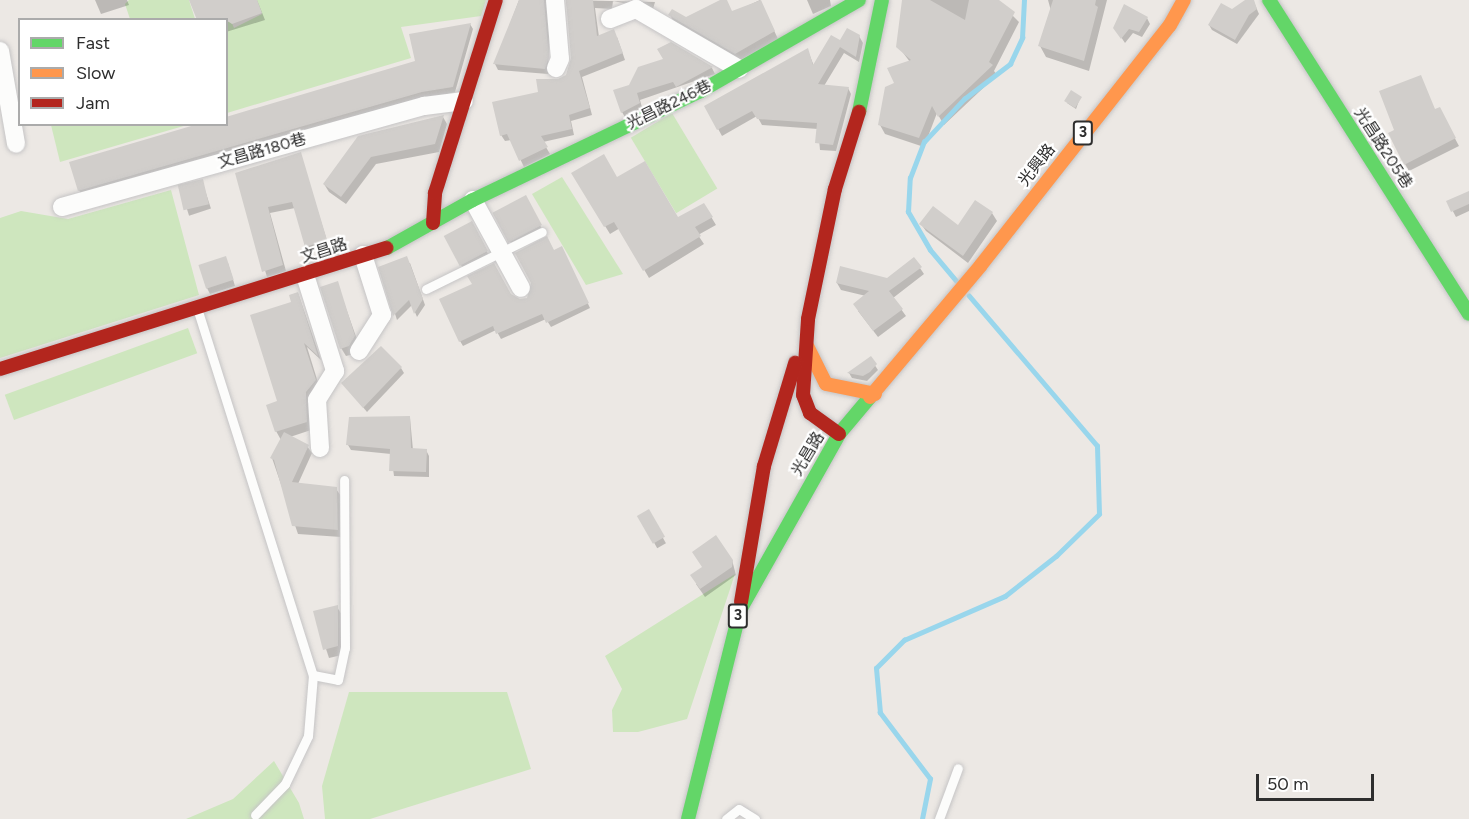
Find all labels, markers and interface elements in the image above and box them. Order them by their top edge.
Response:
legend [18,18,228,126]
text: Fast [76,32,110,54]
text: Slow [76,62,115,84]
street label: 光昌路246巷 [623,76,715,134]
text: Jam [76,92,110,114]
street label: 光昌路205巷 [1350,104,1416,192]
road number: 3 [1072,121,1094,145]
street label: 文昌路180巷 [216,129,308,173]
street label: 光興路 [1015,140,1059,190]
street label: 文昌路 [298,234,350,268]
street label: 光昌路 [787,428,829,480]
road number: 3 [728,604,748,628]
scale bar [1259,762,1378,800]
text: 50 m [1267,773,1309,795]

